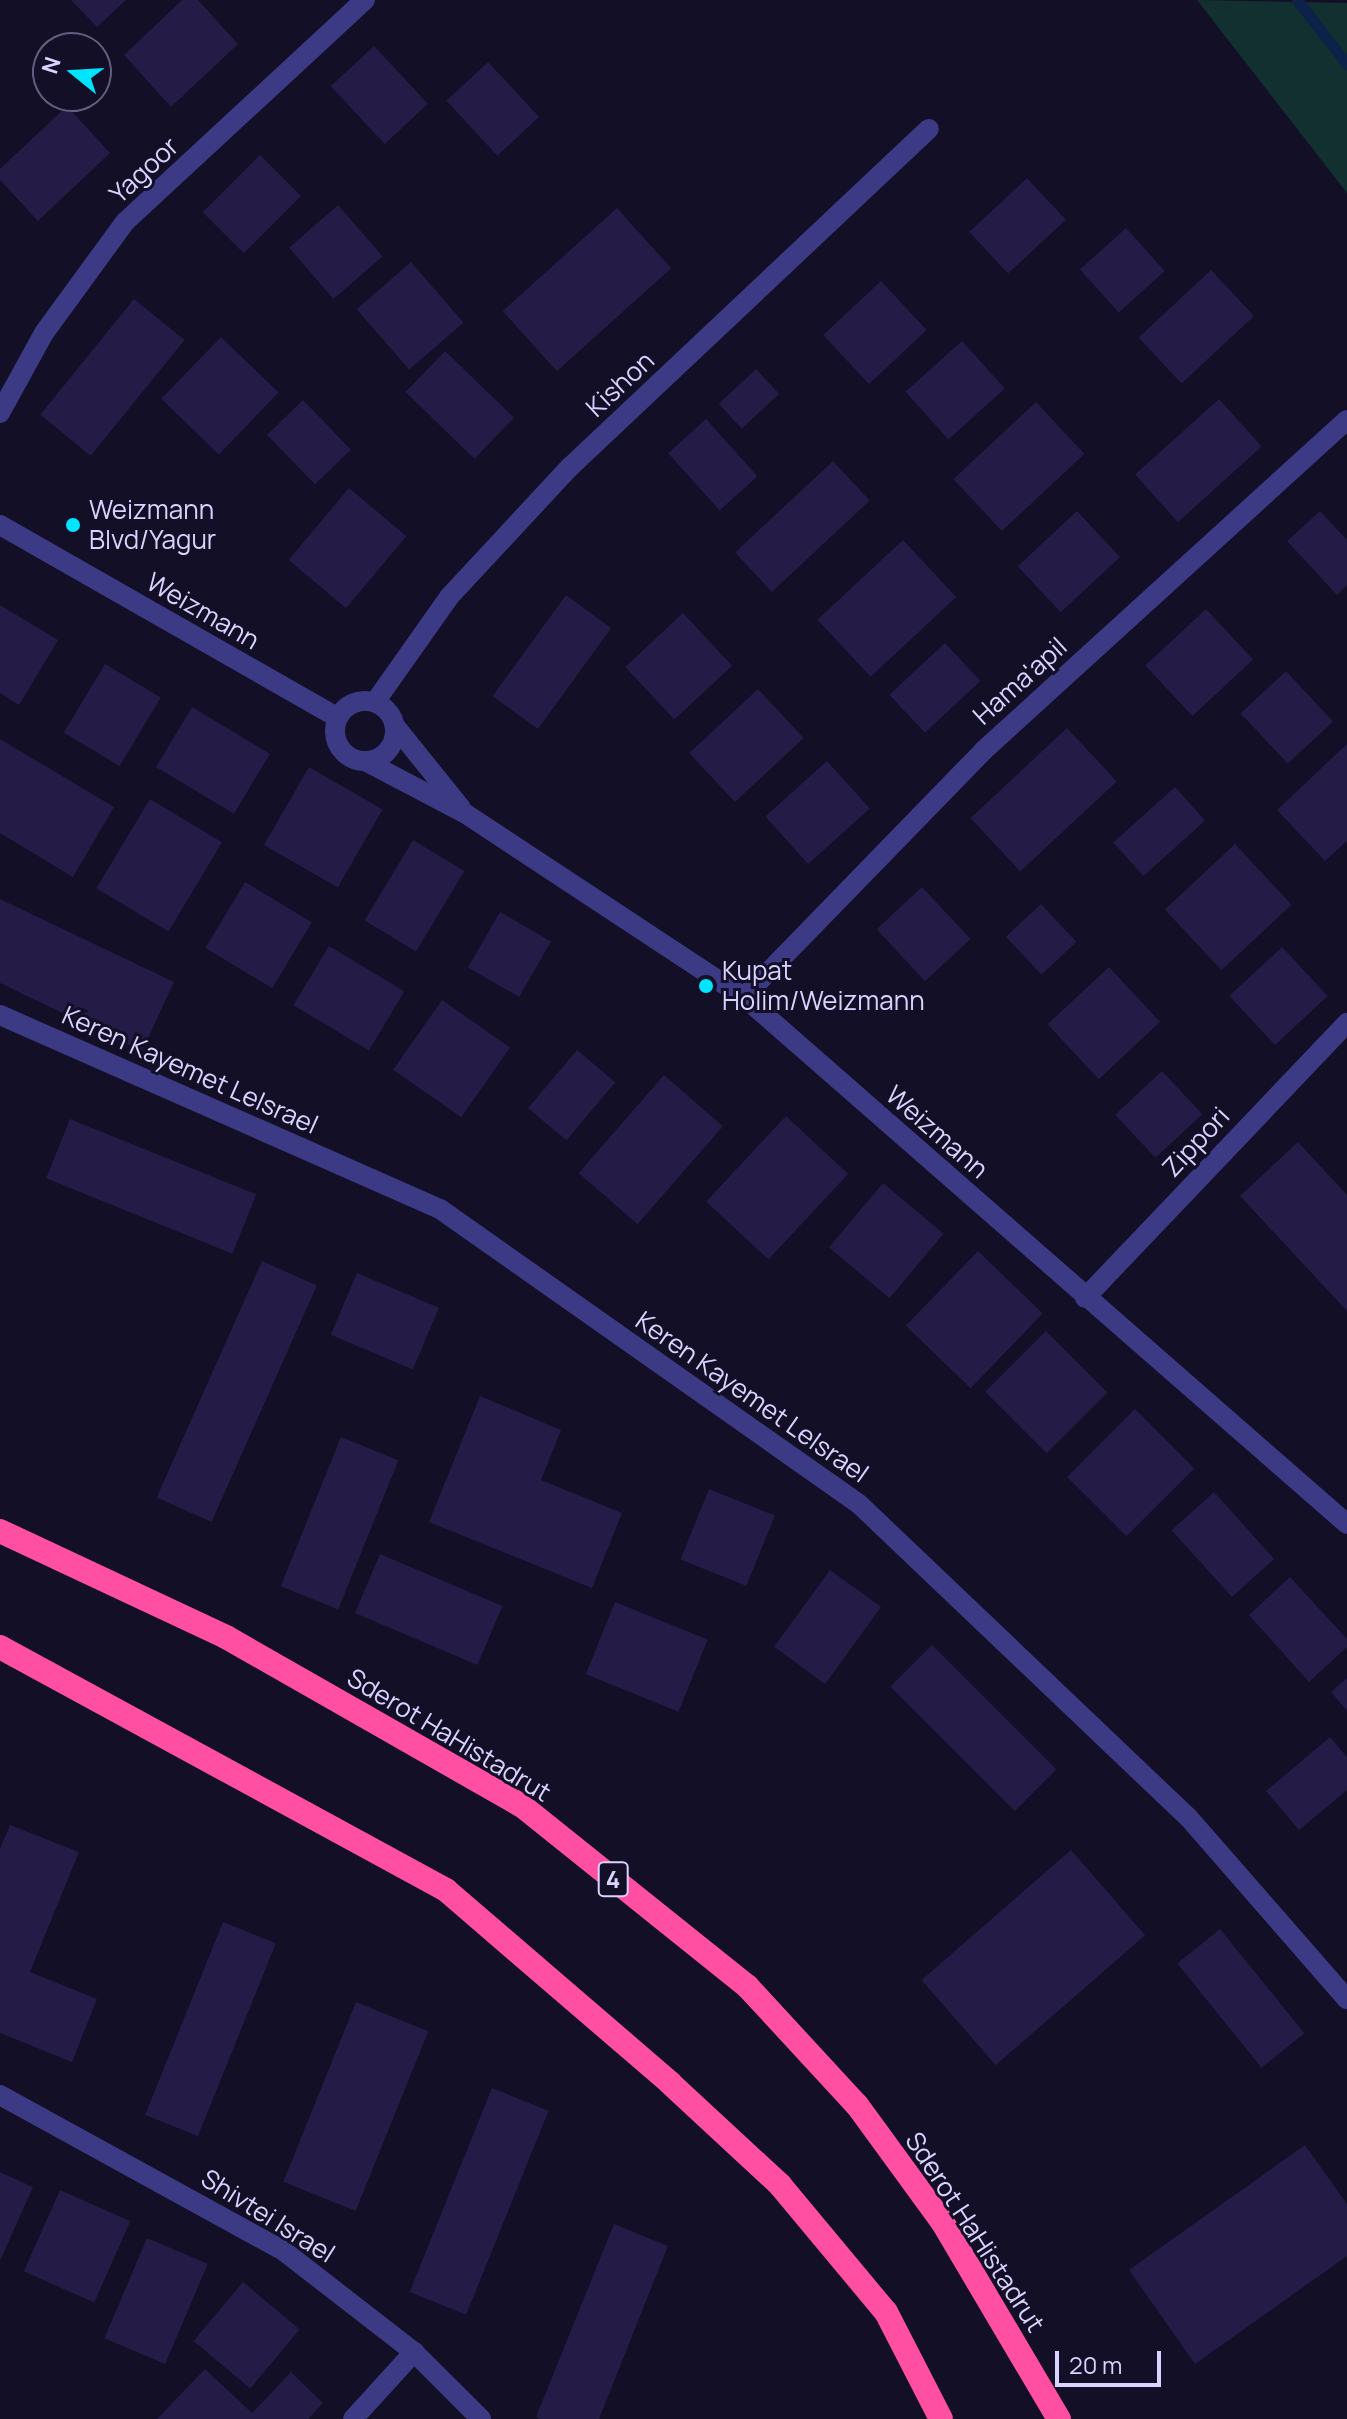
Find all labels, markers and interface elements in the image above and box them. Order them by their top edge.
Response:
north arrow [32,32,112,112]
text: N [34,53,68,77]
street label: Yagoor [103,131,185,209]
street label: Kishon [580,345,660,423]
place label: Weizmann Blvd/Yagur [89,494,216,556]
marker: Weizmann Blvd/Yagur [64,516,82,534]
street label: Weizmann [141,566,265,656]
street label: Hama'apil [967,631,1073,731]
place label: Kupat Holim/Weizmann [722,955,925,1016]
marker: Kupat Holim/Weizmann [697,977,715,995]
street label: Keren Kayemet LeIsrael [57,999,323,1141]
street label: Weizmann [880,1079,994,1185]
street label: Zippori [1156,1101,1236,1183]
street label: Keren Kayemet LeIsrael [630,1305,874,1489]
street label: Sderot HaHistadrut [342,1662,556,1808]
road number: 4 [597,1859,629,1899]
street label: Sderot HaHistadrut [899,2126,1051,2338]
street label: Shivtei Israel [196,2163,340,2269]
scale bar [1059,2335,1165,2385]
text: 20 m [1069,2348,1122,2381]

